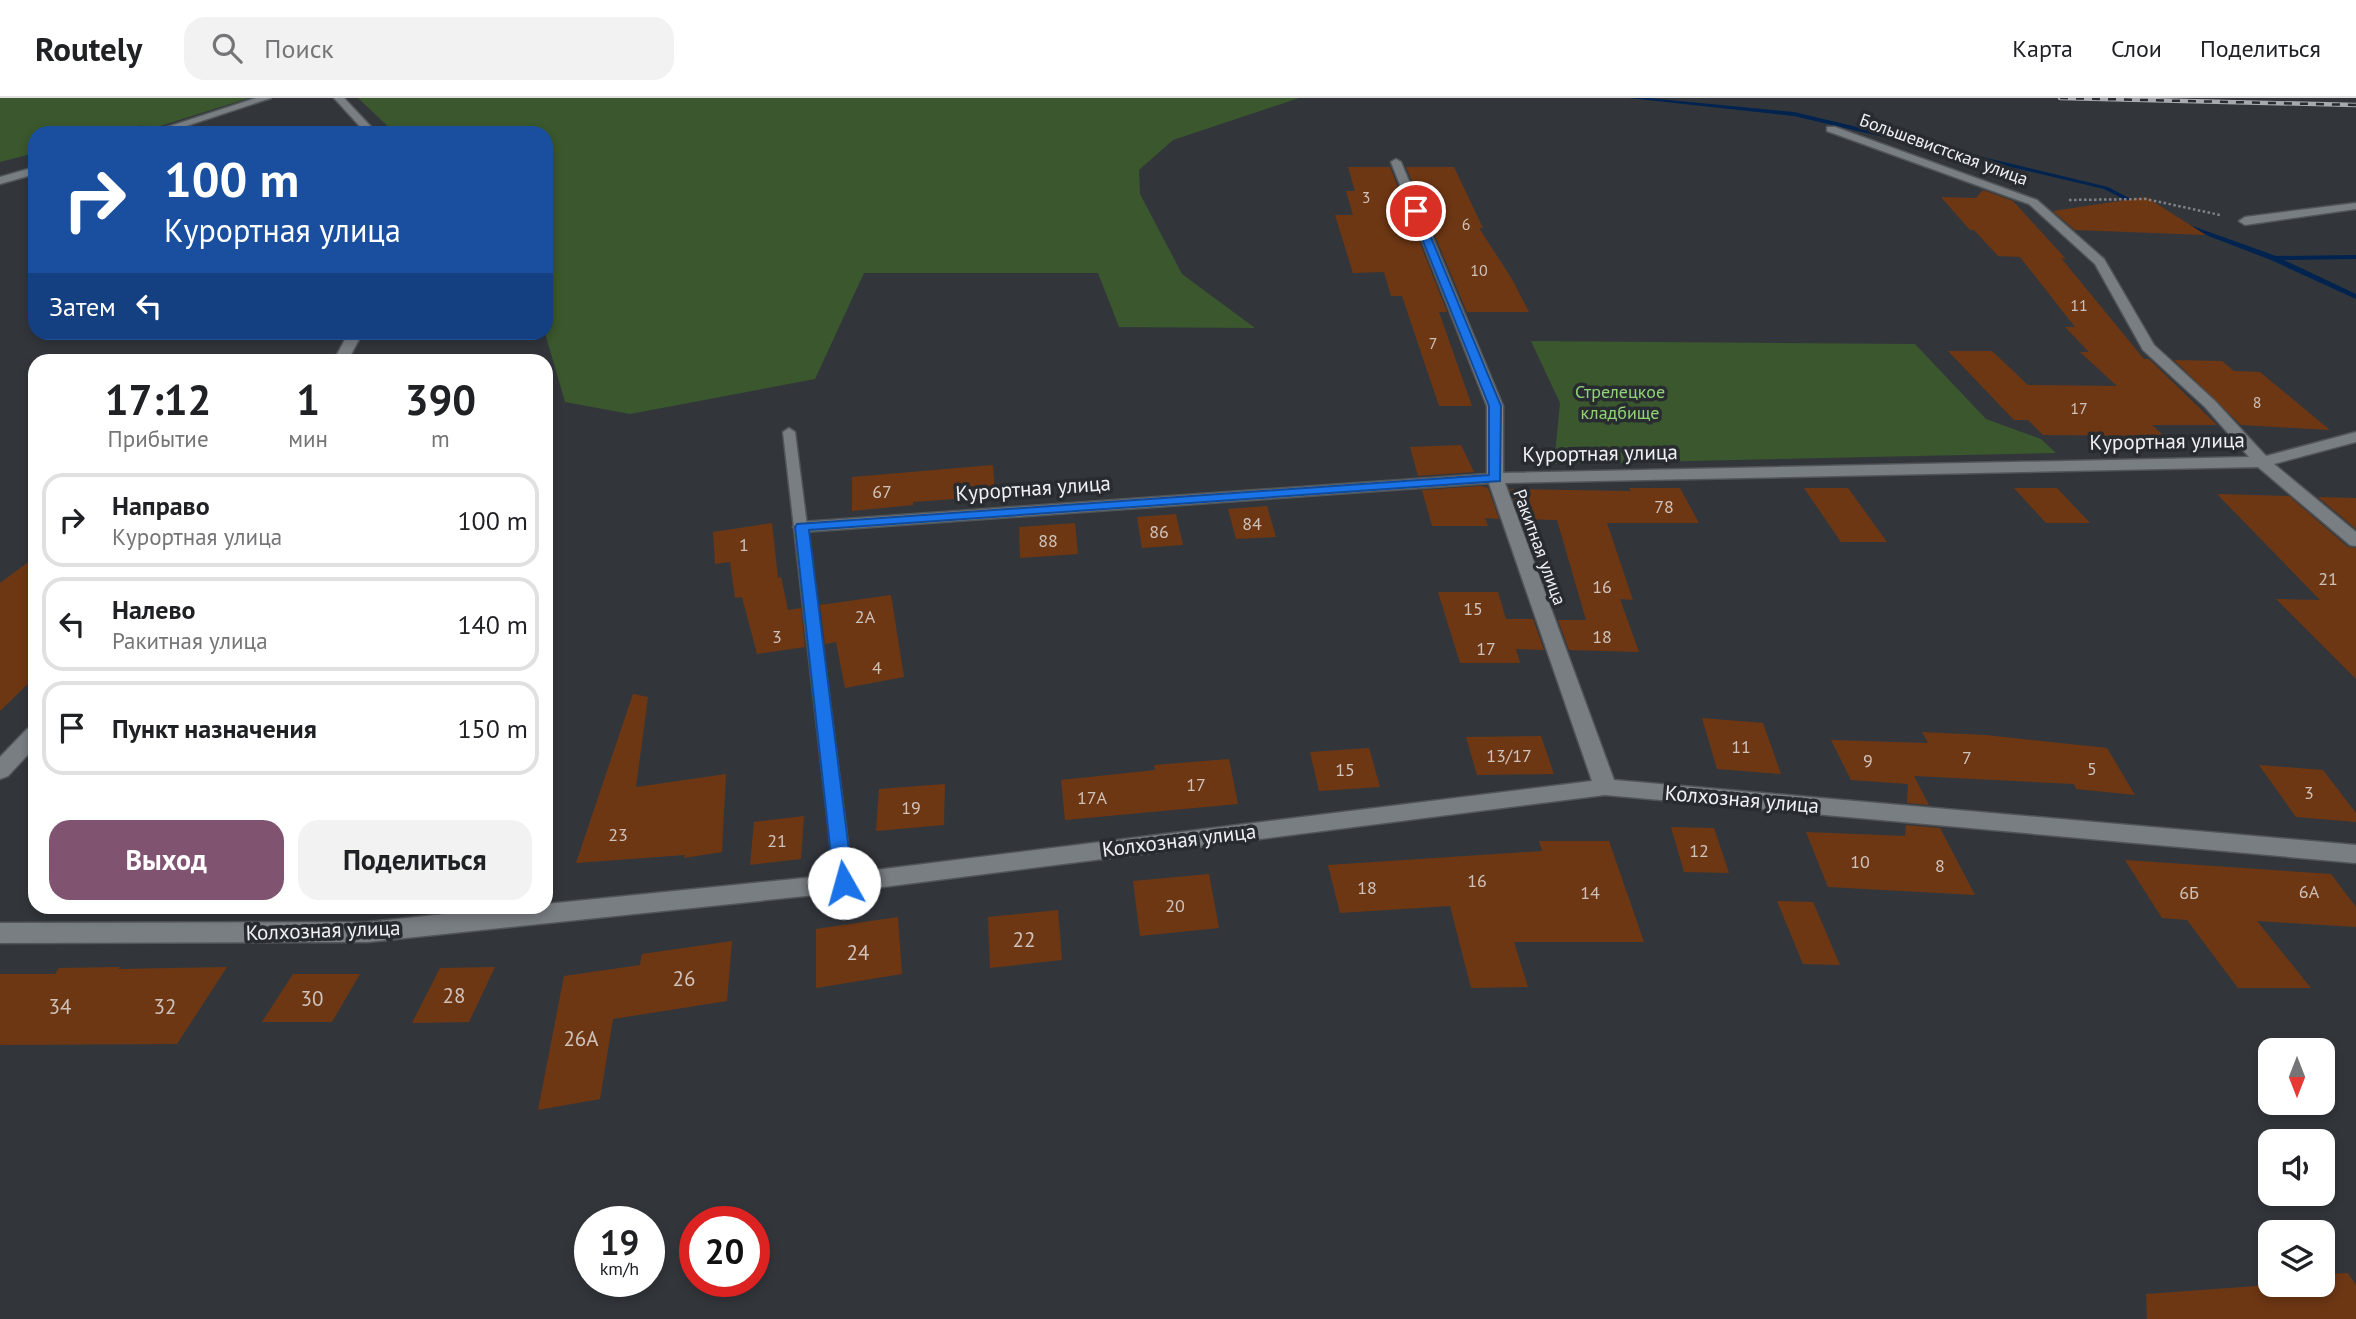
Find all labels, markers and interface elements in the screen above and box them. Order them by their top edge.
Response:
search box [184,17,674,80]
text: Routely [35,27,142,70]
icon: search [208,29,246,67]
text: Поиск [264,32,334,65]
text: Карта [2012,33,2073,64]
text: Слои [2111,33,2162,64]
text: Поделиться [2200,33,2321,64]
street label: Большевистская улица [1857,108,2031,190]
text: 100 m [164,147,299,211]
icon: right [49,154,140,245]
pin [1386,181,1446,241]
house number: 3 [1362,187,1370,207]
icon: arrive [1397,192,1435,230]
text: Курортная улица [164,209,401,251]
house number: 6 [1462,214,1470,234]
house number: 10 [1470,260,1488,280]
icon: left [130,287,168,325]
text: Затем [49,290,116,323]
house number: 11 [2070,295,2088,315]
house number: 7 [1429,333,1437,353]
text: 17:12 [105,372,211,427]
text: 1 [296,372,320,427]
text: 390 [405,372,476,427]
park label: Стрелецкое кладбище [1575,380,1665,424]
house number: 8 [2253,392,2261,412]
house number: 17 [2070,398,2088,418]
text: Прибытие [108,424,209,453]
text: мин [288,424,328,453]
text: m [431,424,450,453]
street label: Курортная улица [2089,426,2245,456]
street label: Курортная улица [1522,438,1678,468]
street label: Курортная улица [955,469,1111,507]
house number: 67 [872,480,892,503]
street label: Ракитная улица [1508,486,1572,608]
text: Направо [112,489,210,522]
house number: 78 [1654,495,1674,518]
icon: right [53,501,91,539]
text: 100 m [457,504,528,537]
house number: 84 [1242,512,1262,535]
house number: 86 [1149,520,1169,543]
text: Курортная улица [112,522,282,551]
house number: 88 [1038,529,1058,552]
house number: 1 [739,533,749,556]
house number: 21 [2318,567,2338,590]
house number: 16 [1592,575,1612,598]
text: Налево [112,593,196,626]
house number: 15 [1463,597,1483,620]
icon: left [53,605,91,643]
house number: 2А [855,605,876,628]
text: 140 m [457,608,528,641]
house number: 3 [772,625,782,648]
house number: 18 [1592,625,1612,648]
text: Ракитная улица [112,626,268,655]
house number: 17 [1476,637,1496,660]
house number: 4 [872,656,882,679]
icon: arrive [53,709,91,747]
text: Пункт назначения [112,712,317,745]
text: 150 m [457,712,528,745]
house number: 11 [1731,735,1751,758]
house number: 13/17 [1486,744,1532,767]
house number: 7 [1962,746,1972,769]
house number: 9 [1863,749,1873,772]
house number: 5 [2087,757,2097,780]
house number: 15 [1335,758,1355,781]
house number: 17 [1186,773,1206,796]
street label: Колхозная улица [1664,779,1820,819]
house number: 3 [2304,781,2314,804]
house number: 17А [1077,786,1108,809]
house number: 19 [901,796,921,819]
street label: Колхозная улица [1101,817,1257,863]
button: Выход [49,820,284,900]
button: Поделиться [298,820,532,900]
house number: 23 [608,823,628,846]
house number: 21 [767,829,787,852]
house number: 12 [1689,839,1709,862]
position arrow [807,846,881,920]
house number: 10 [1850,850,1870,873]
house number: 8 [1935,854,1945,877]
house number: 16 [1467,869,1487,892]
house number: 18 [1357,876,1377,899]
house number: 6А [2299,880,2320,903]
house number: 14 [1580,881,1600,904]
house number: 6Б [2179,881,2199,904]
house number: 20 [1165,894,1185,917]
street label: Колхозная улица [245,914,401,946]
house number: 22 [1013,926,1035,953]
house number: 24 [847,939,869,966]
house number: 26 [673,965,695,992]
house number: 28 [443,982,465,1009]
house number: 30 [301,985,323,1012]
house number: 34 [49,993,71,1020]
house number: 32 [154,993,176,1020]
house number: 26А [563,1025,599,1052]
north arrow [2258,1038,2334,1115]
map controls [2258,1038,2335,1297]
button: sound [2258,1129,2335,1206]
speed limit sign: 20 [679,1206,770,1297]
text: 19 [600,1219,639,1265]
button: layers [2258,1220,2335,1297]
text: km/h [600,1257,639,1280]

